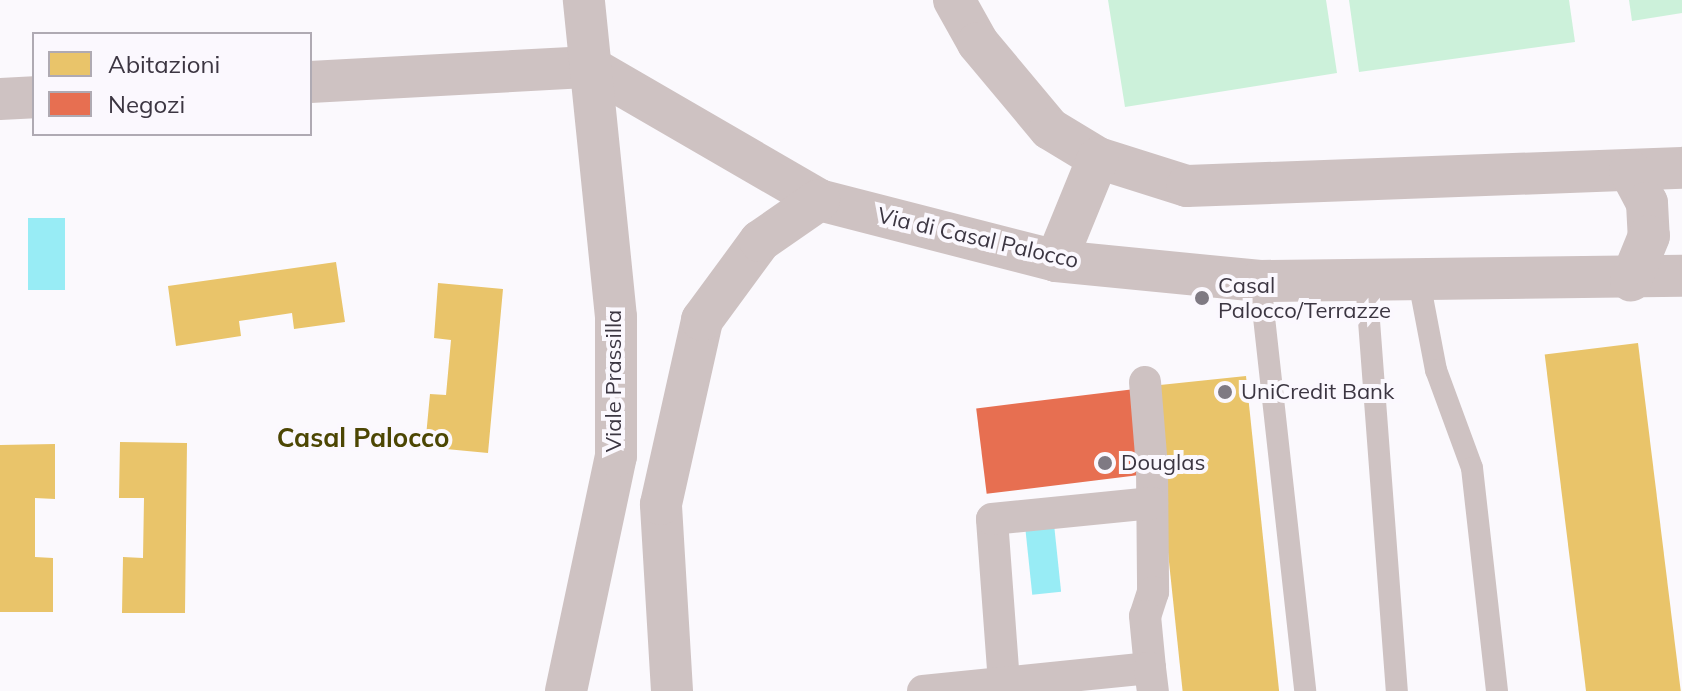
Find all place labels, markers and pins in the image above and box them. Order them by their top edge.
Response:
place label: Casal Palocco/Terrazze [1218,272,1391,324]
marker: Casal Palocco/Terrazze [1193,289,1211,307]
place label: UniCredit Bank [1241,379,1394,405]
marker: UniCredit Bank [1216,383,1234,401]
place label: Douglas [1121,450,1205,476]
marker: Douglas [1096,454,1114,472]

